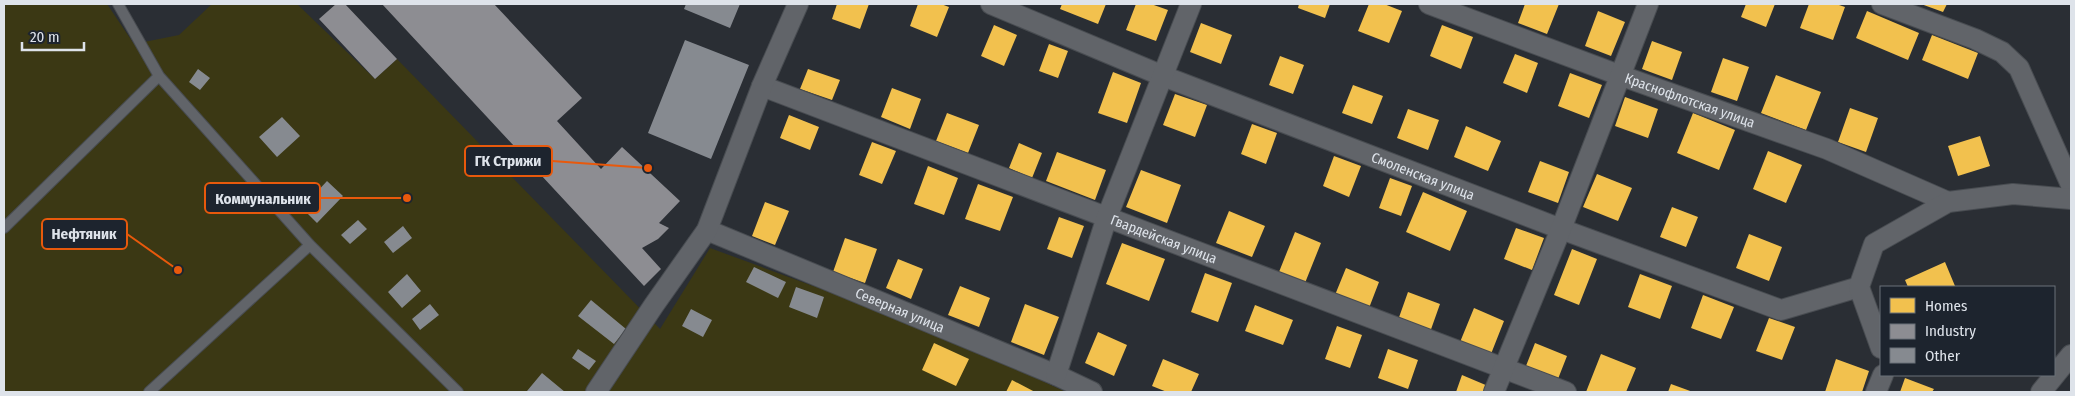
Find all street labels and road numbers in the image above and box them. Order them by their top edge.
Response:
street label: Краснофлотская улица [1622,69,1757,131]
street label: Смоленская улица [1369,148,1477,203]
street label: Гвардейская улица [1108,211,1220,267]
street label: Северная улица [853,284,947,336]

